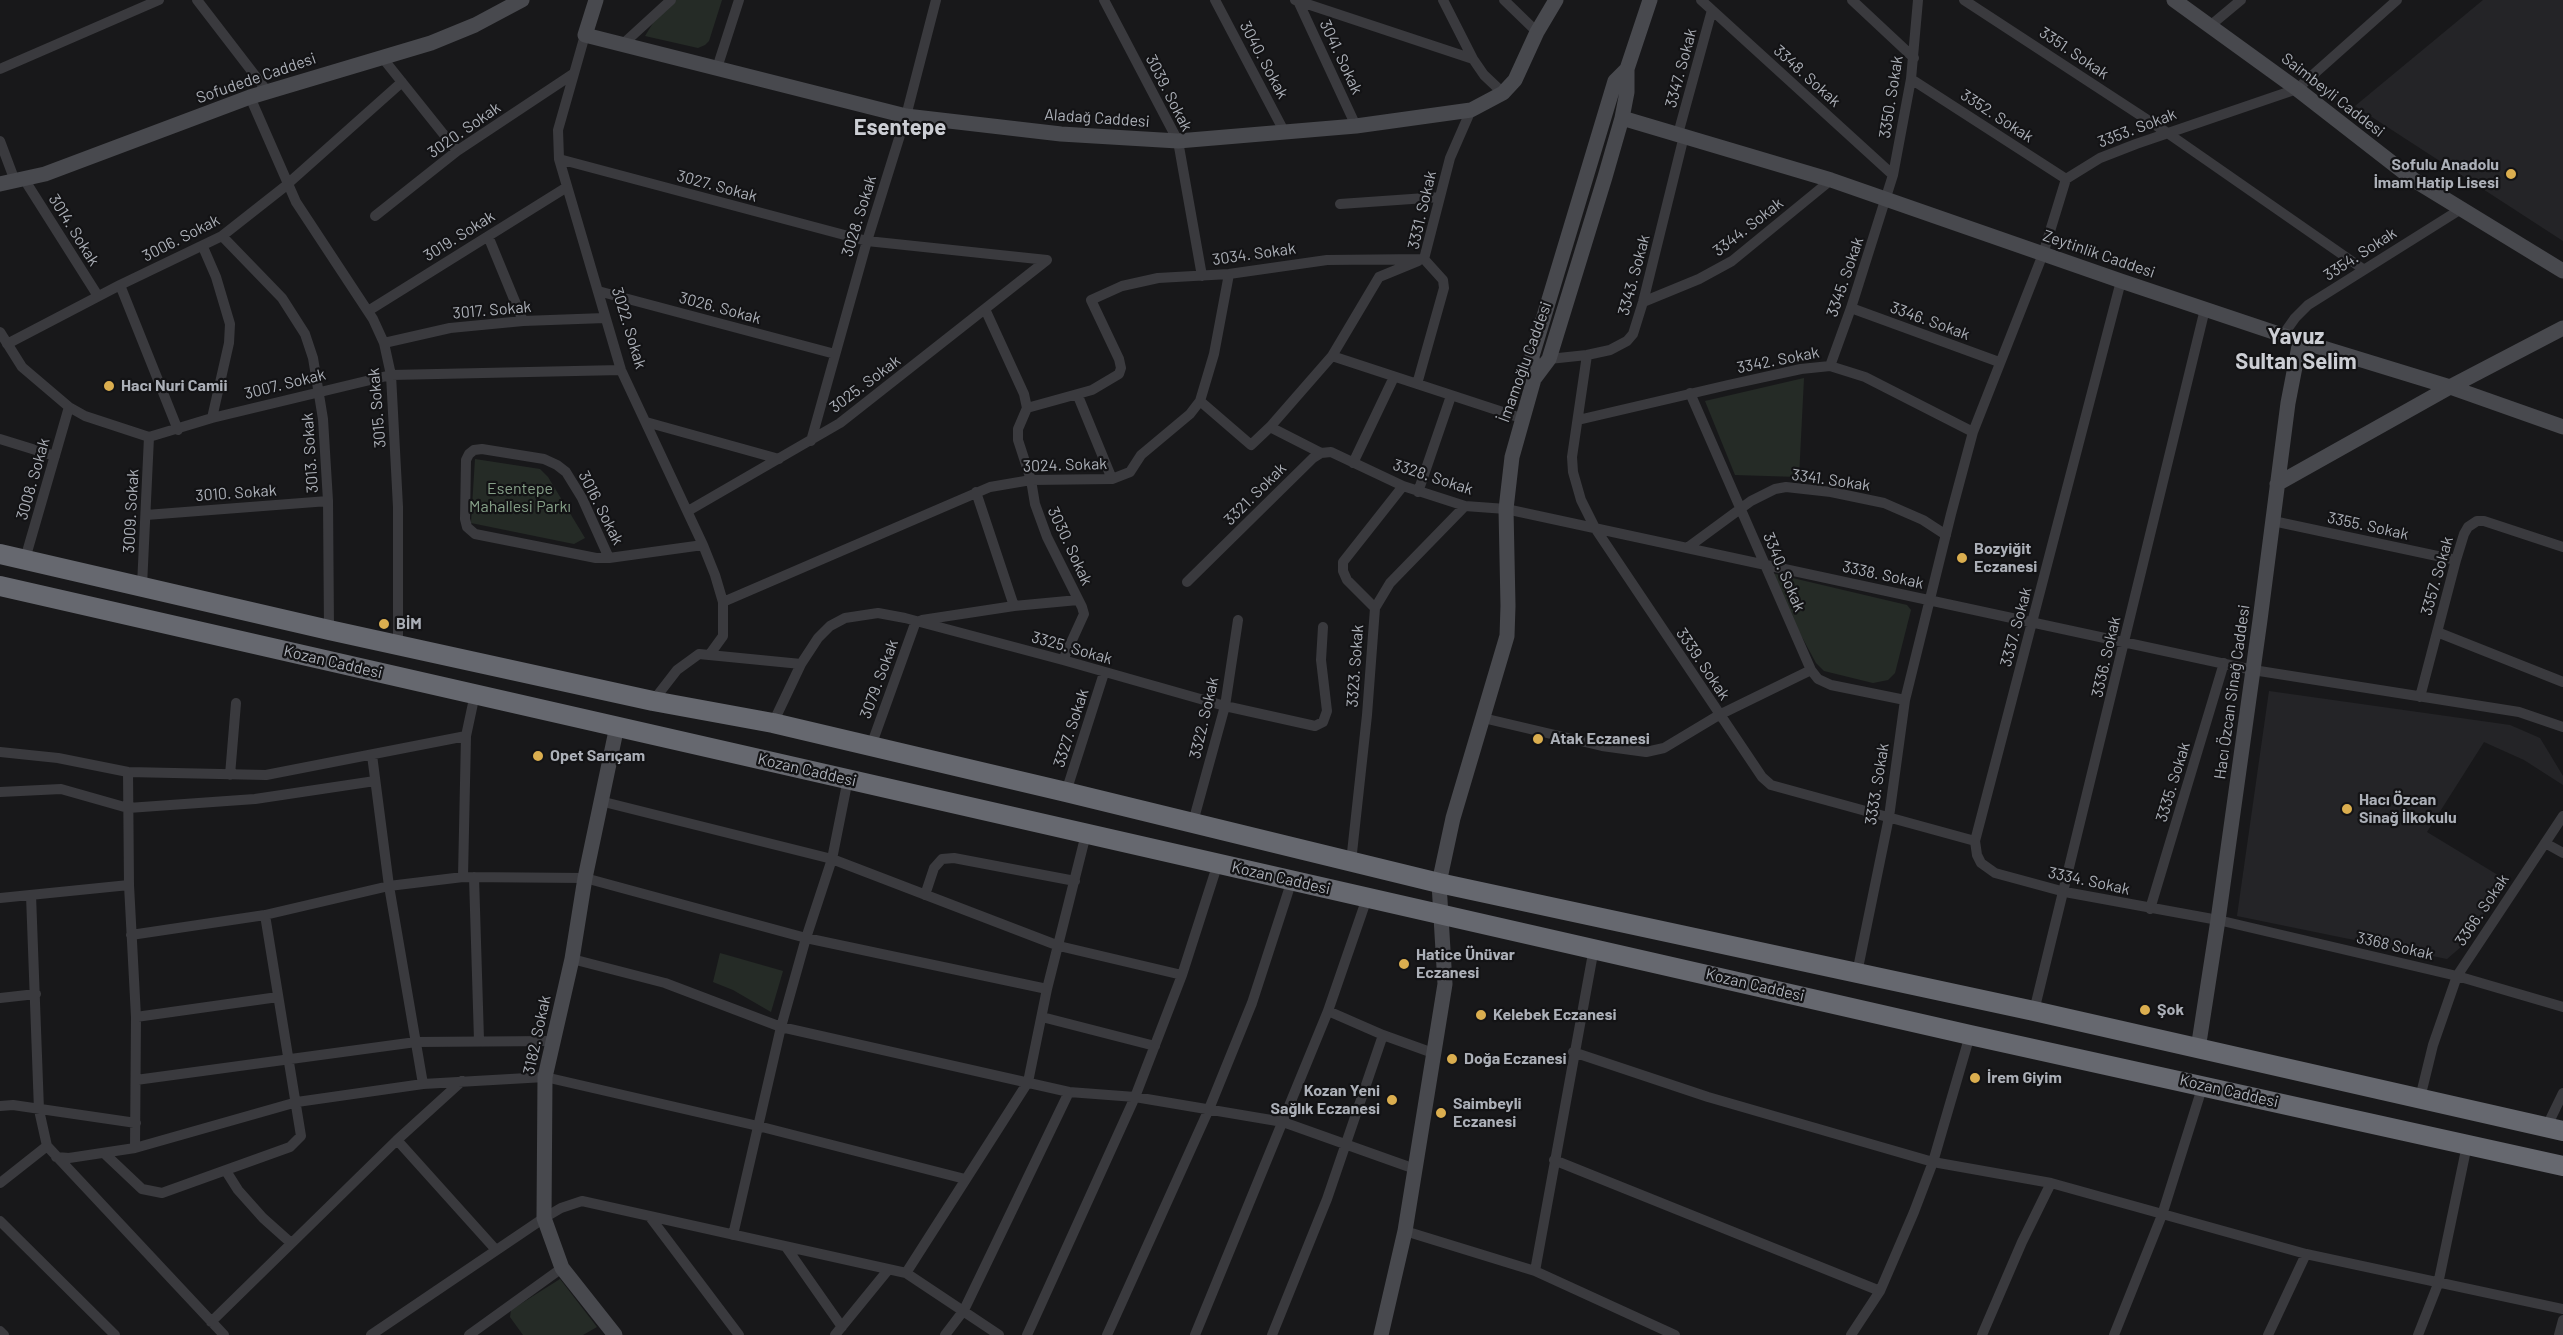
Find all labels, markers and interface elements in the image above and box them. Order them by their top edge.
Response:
street label: 3041. Sokak [1315,17,1367,97]
street label: 3040. Sokak [1236,18,1292,102]
street label: 3351. Sokak [2036,23,2112,83]
street label: 3347. Sokak [1661,26,1701,110]
street label: 3348. Sokak [1770,41,1844,111]
street label: Sofudede Caddesi [194,49,318,107]
street label: Saimbeyli Caddesi [2278,49,2388,141]
street label: 3039. Sokak [1141,51,1197,135]
street label: 3350. Sokak [1875,54,1907,140]
street label: 3352. Sokak [1957,85,2037,147]
street label: 3020. Sokak [424,98,504,162]
street label: 3353. Sokak [2095,104,2179,152]
street label: Aladağ Caddesi [1044,105,1150,131]
district label: Esentepe [854,115,946,141]
place label: Sofulu Anadolu İmam Hatip Lisesi [2374,155,2499,193]
street label: 3027. Sokak [675,166,759,206]
marker: Sofulu Anadolu İmam Hatip Lisesi [2504,167,2518,181]
street label: 3331. Sokak [1404,169,1440,251]
street label: 3028. Sokak [838,173,880,259]
street label: 3014. Sokak [44,191,104,269]
street label: 3344. Sokak [1709,194,1787,260]
street label: 3019. Sokak [420,207,498,265]
street label: 3006. Sokak [139,210,223,266]
street label: 3354. Sokak [2320,223,2400,285]
street label: Zeytinlik Caddesi [2040,226,2158,282]
street label: 3343. Sokak [1614,232,1654,318]
street label: 3345. Sokak [1822,234,1868,320]
street label: 3034. Sokak [1211,239,1297,269]
street label: 3022. Sokak [608,285,650,371]
street label: 3026. Sokak [677,288,763,328]
street label: 3017. Sokak [452,297,532,323]
street label: 3346. Sokak [1888,298,1972,344]
street label: İmamoğlu Caddesi [1494,299,1556,425]
district label: Yavuz Sultan Selim [2235,324,2357,376]
street label: 3342. Sokak [1735,343,1821,377]
street label: 3025. Sokak [826,351,904,417]
street label: 3007. Sokak [242,365,328,403]
street label: 3015. Sokak [364,367,390,449]
place label: Hacı Nuri Camii [121,376,227,396]
marker: Hacı Nuri Camii [102,379,116,393]
street label: 3013. Sokak [298,412,322,494]
street label: 3008. Sokak [12,436,54,522]
street label: 3024. Sokak [1022,454,1108,476]
street label: 3328. Sokak [1390,455,1476,499]
street label: 3321. Sokak [1220,459,1290,529]
street label: 3341. Sokak [1790,465,1872,495]
street label: 3009. Sokak [119,468,143,554]
street label: 3016. Sokak [574,468,628,548]
park label: Esentepe Mahallesi Parkı [469,479,571,517]
street label: 3010. Sokak [195,481,277,505]
street label: 3030. Sokak [1043,504,1097,588]
street label: 3355. Sokak [2326,508,2410,544]
street label: 3340. Sokak [1759,530,1809,614]
street label: 3357. Sokak [2417,534,2457,618]
place label: Bozyiğit Eczanesi [1974,539,2037,577]
marker: Bozyiğit Eczanesi [1955,551,1969,565]
street label: 3338. Sokak [1840,557,1926,593]
street label: 3337. Sokak [1996,585,2036,669]
street label: Hacı Özcan Sinağ Caddesi [2210,603,2254,781]
place label: BİM [396,614,422,634]
street label: 3336. Sokak [2087,615,2125,699]
marker: BİM [377,617,391,631]
street label: 3323. Sokak [1343,624,1367,708]
street label: 3339. Sokak [1672,624,1734,704]
street label: 3325. Sokak [1029,627,1115,669]
street label: 3079. Sokak [856,637,902,721]
street label: Kozan Caddesi [282,641,384,683]
street label: 3322. Sokak [1185,675,1223,761]
street label: 3327. Sokak [1049,686,1093,770]
place label: Atak Eczanesi [1550,729,1650,749]
marker: Atak Eczanesi [1531,732,1545,746]
street label: 3335. Sokak [2152,740,2194,824]
street label: 3333. Sokak [1861,742,1893,826]
place label: Opet Sarıçam [550,746,645,766]
marker: Opet Sarıçam [531,749,545,763]
street label: Kozan Caddesi [756,749,858,791]
place label: Hacı Özcan Sinağ İlkokulu [2359,790,2457,828]
marker: Hacı Özcan Sinağ İlkokulu [2340,802,2354,816]
street label: Kozan Caddesi [1230,857,1332,899]
street label: 3334. Sokak [2046,863,2132,899]
street label: 3366. Sokak [2451,870,2513,950]
street label: 3368 Sokak [2355,928,2435,964]
place label: Hatice Ünüvar Eczanesi [1416,945,1515,983]
marker: Hatice Ünüvar Eczanesi [1397,957,1411,971]
street label: Kozan Caddesi [1704,964,1806,1006]
street label: 3182. Sokak [519,994,555,1076]
place label: Şok [2157,1000,2184,1020]
marker: Şok [2138,1003,2152,1017]
place label: Kelebek Eczanesi [1493,1005,1617,1025]
marker: Kelebek Eczanesi [1474,1008,1488,1022]
place label: Doğa Eczanesi [1464,1049,1567,1069]
marker: Doğa Eczanesi [1445,1052,1459,1066]
place label: İrem Giyim [1987,1068,2062,1088]
street label: Kozan Caddesi [2178,1070,2280,1112]
marker: İrem Giyim [1968,1071,1982,1085]
place label: Kozan Yeni Sağlık Eczanesi [1271,1081,1380,1119]
marker: Kozan Yeni Sağlık Eczanesi [1385,1093,1399,1107]
place label: Saimbeyli Eczanesi [1453,1094,1522,1132]
marker: Saimbeyli Eczanesi [1434,1106,1448,1120]

